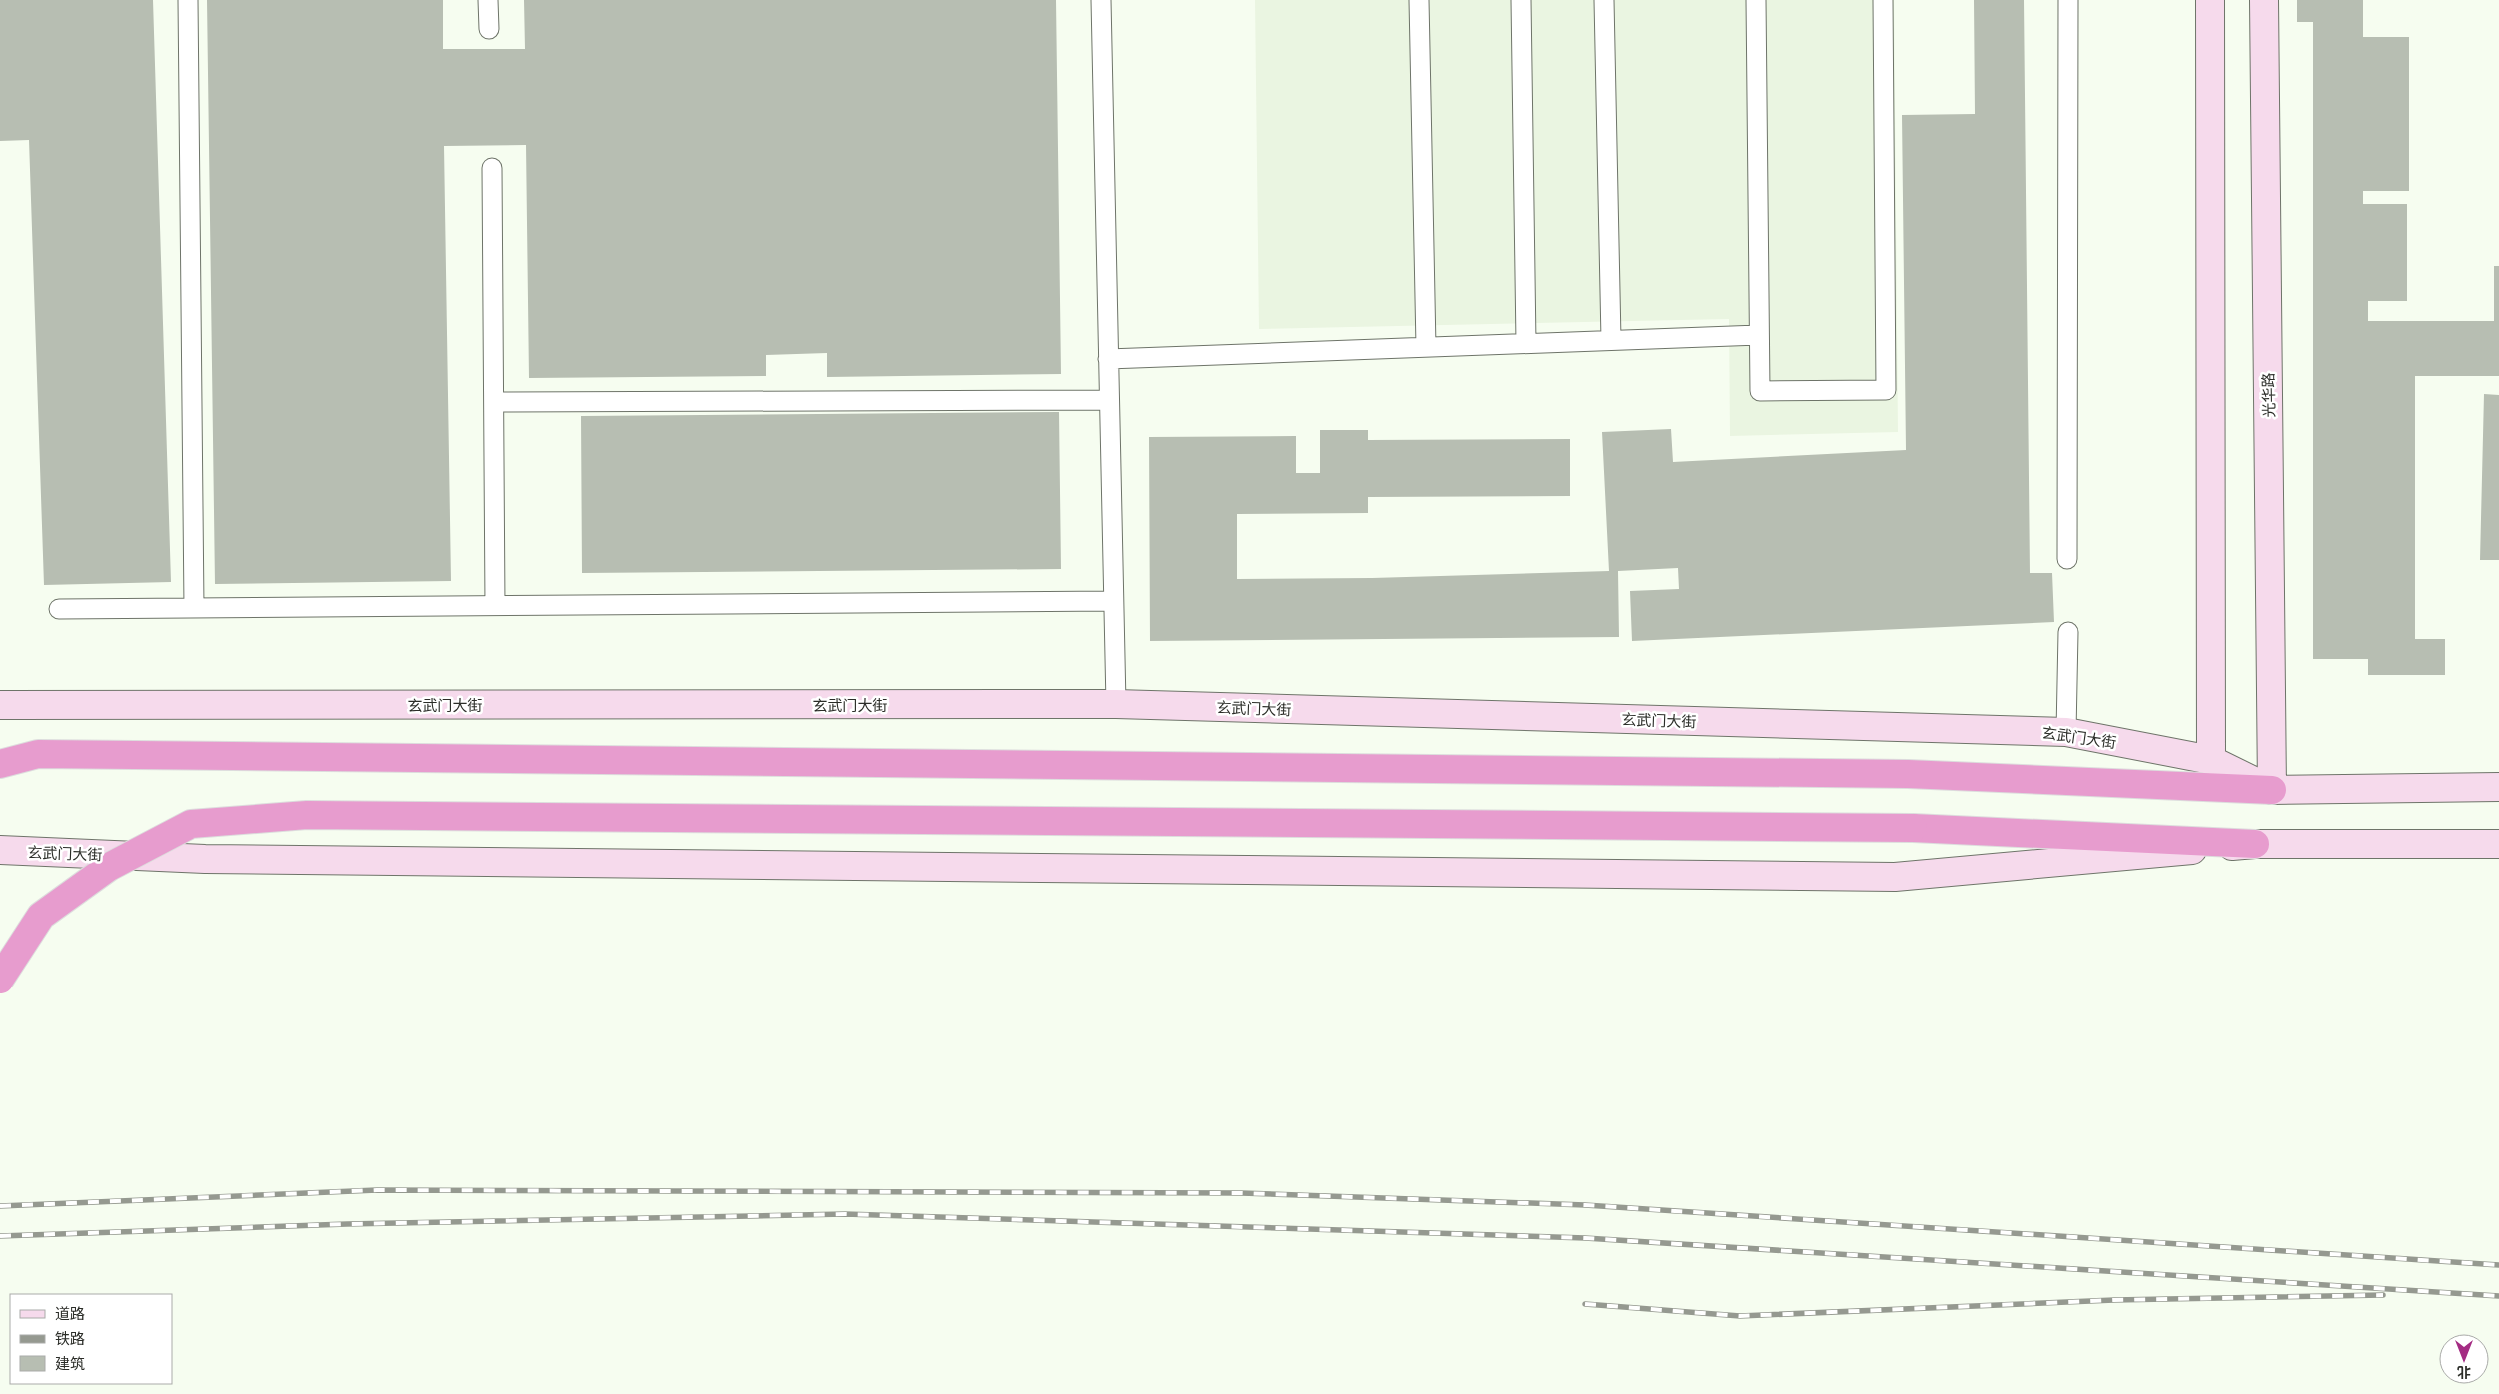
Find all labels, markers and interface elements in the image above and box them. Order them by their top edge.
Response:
street label: 光华路 [2259,372,2277,418]
street label: 玄武门大街 [407,696,483,714]
street label: 玄武门大街 [812,696,888,714]
street label: 玄武门大街 [1216,698,1292,718]
street label: 玄武门大街 [1621,710,1697,730]
street label: 玄武门大街 [2041,723,2117,751]
street label: 玄武门大街 [27,843,103,863]
legend [10,1294,172,1384]
text: 道路 [55,1304,85,1322]
text: 铁路 [55,1329,85,1347]
north arrow [2439,1334,2489,1384]
text: 建筑 [55,1354,85,1372]
text: 北 [2457,1364,2471,1381]

